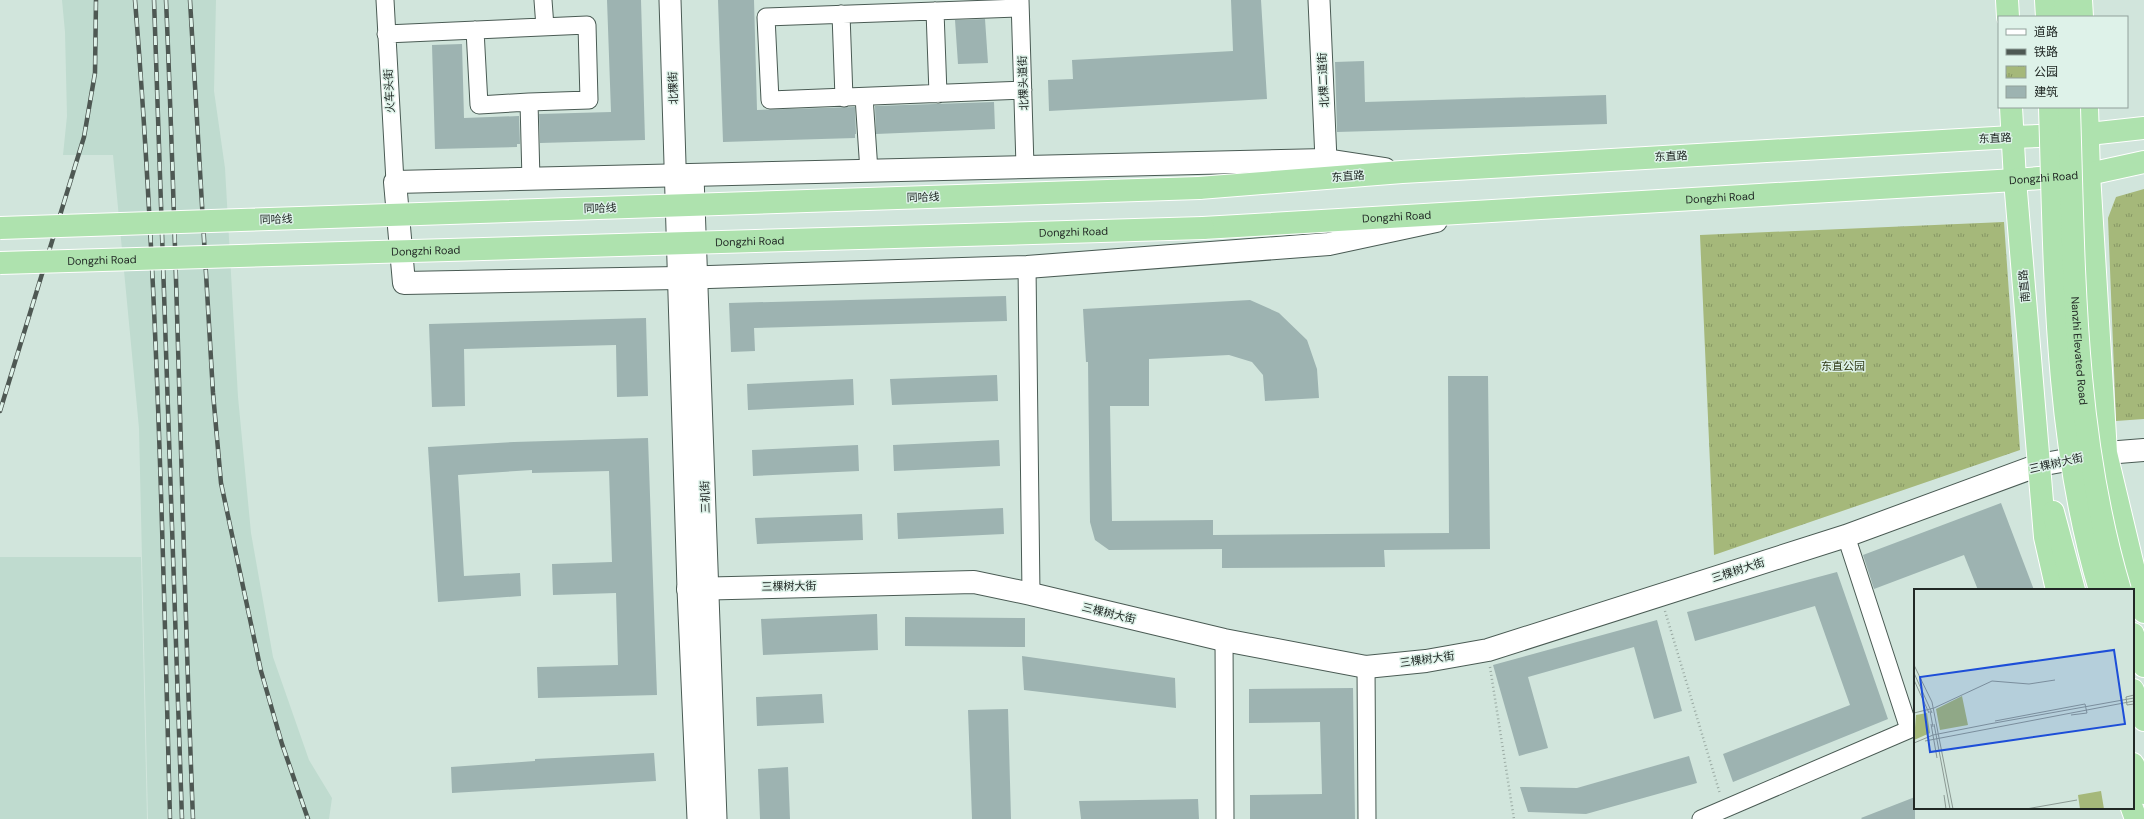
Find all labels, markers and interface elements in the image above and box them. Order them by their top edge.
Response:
legend [1998,16,2128,108]
text: 道路 [2034,24,2058,40]
text: 铁路 [2034,44,2058,60]
street label: 北棵二道街 [1315,52,1331,108]
street label: 北棵头道街 [1015,55,1031,111]
text: 公园 [2034,64,2058,80]
street label: 火车头街 [381,69,397,113]
street label: 北棵街 [665,71,681,105]
text: 建筑 [2034,84,2058,100]
street label: 东直路 [1978,130,2012,146]
street label: 东直路 [1654,148,1688,164]
street label: 东直路 [1331,168,1365,184]
street label: Dongzhi Road [2009,168,2079,187]
street label: Dongzhi Road [1685,188,1755,206]
street label: 同哈线 [906,189,940,205]
street label: 同哈线 [583,200,617,216]
street label: Dongzhi Road [1362,208,1432,226]
street label: 同哈线 [259,211,293,227]
street label: Dongzhi Road [1039,224,1108,240]
street label: Dongzhi Road [715,233,785,249]
street label: Dongzhi Road [391,243,461,259]
street label: Dongzhi Road [67,252,137,268]
street label: 南直路 [2016,269,2032,303]
street label: Nanzhi Elevated Road [2068,296,2091,406]
park label: 东直公园 [1821,359,1865,373]
street label: 三棵树大街 [2028,450,2084,476]
street label: 三机街 [697,480,713,514]
street label: 三棵树大街 [1710,555,1766,585]
street label: 三棵树大街 [761,579,817,593]
inset map [1914,589,2134,809]
street label: 三棵树大街 [1081,600,1137,626]
street label: 三棵树大街 [1399,648,1455,670]

